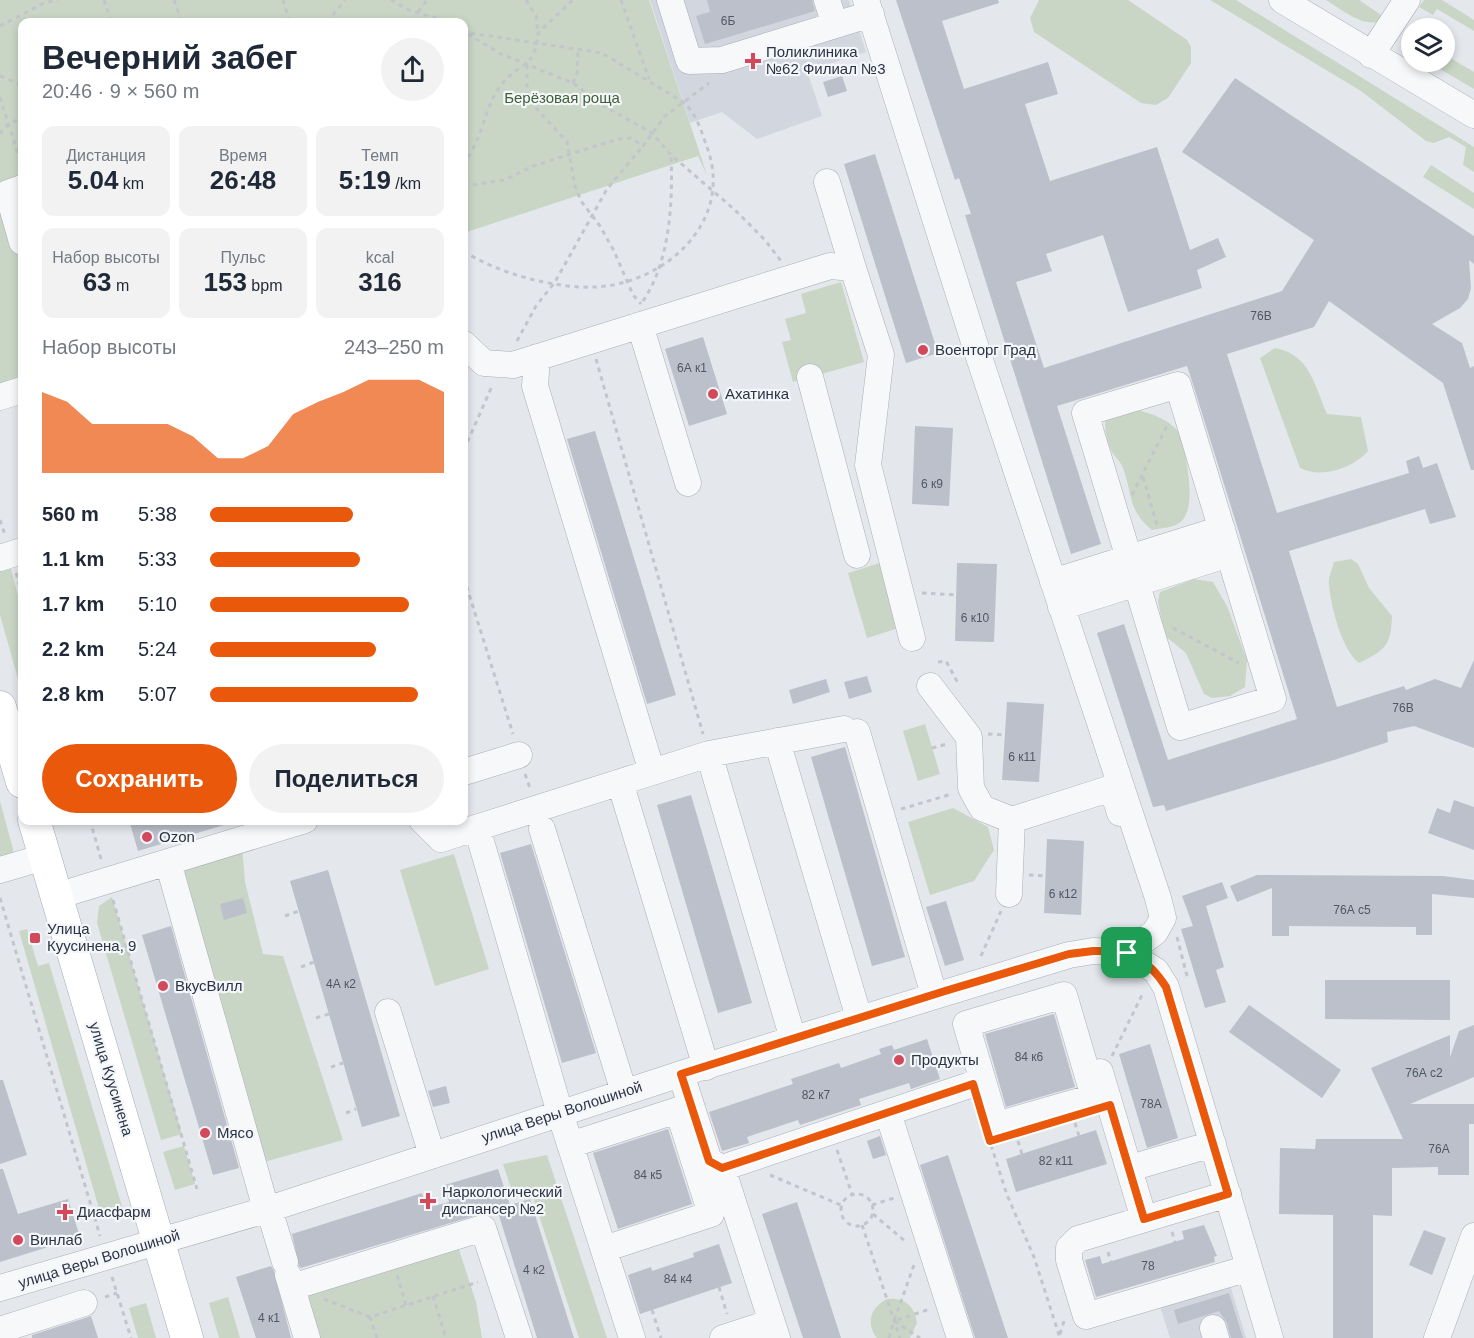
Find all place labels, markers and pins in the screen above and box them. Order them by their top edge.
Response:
place label: Поликлиника №62 Филиал №3 [766,43,886,77]
marker: Поликлиника №62 Филиал №3 [744,52,762,70]
place label: Военторг Град [935,341,1036,358]
marker: Военторг Град [916,343,930,357]
place label: Ахатинка [725,385,790,402]
marker: Ахатинка [706,387,720,401]
place label: Ozon [159,828,195,845]
marker: Ozon [140,830,154,844]
place label: Улица Куусинена, 9 [47,920,136,954]
pin [1101,927,1152,978]
marker: Улица Куусинена, 9 [28,931,42,945]
place label: ВкусВилл [175,977,242,994]
marker: ВкусВилл [156,979,170,993]
place label: Продукты [911,1051,979,1068]
marker: Продукты [892,1053,906,1067]
place label: Мясо [217,1124,254,1141]
marker: Мясо [198,1126,212,1140]
place label: Наркологический диспансер №2 [442,1183,562,1217]
marker: Наркологический диспансер №2 [419,1192,437,1210]
place label: Диасфарм [77,1203,151,1220]
marker: Диасфарм [58,1205,72,1219]
place label: Винлаб [30,1231,82,1248]
marker: Винлаб [11,1233,25,1247]

